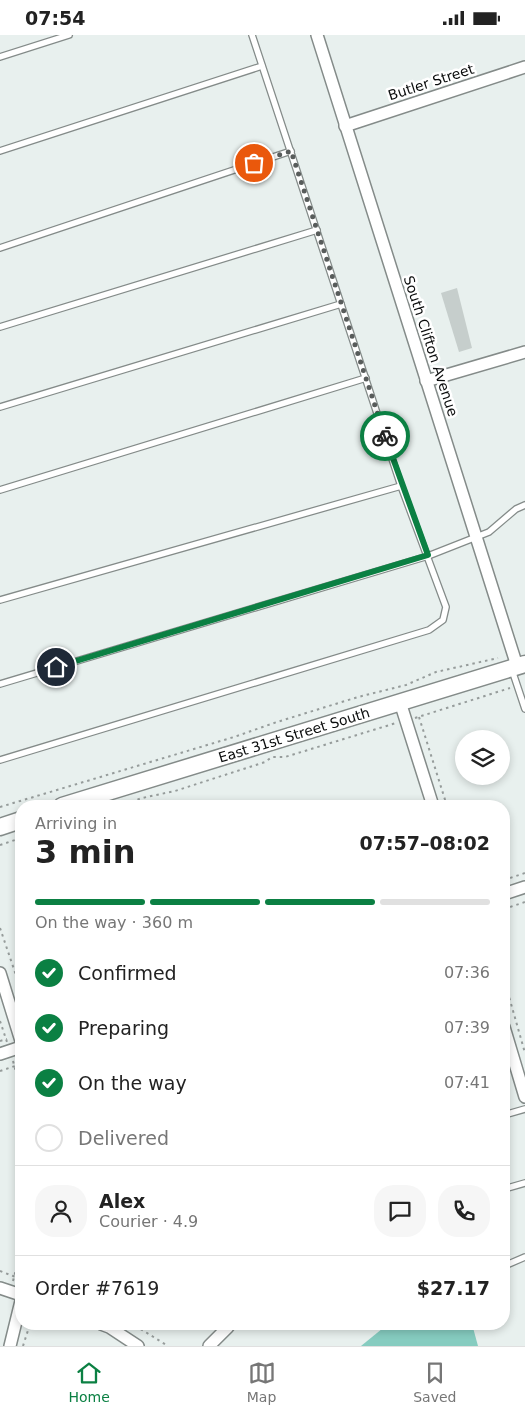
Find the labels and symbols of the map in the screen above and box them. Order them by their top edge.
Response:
street label: Butler Street [386,60,476,103]
pin [233,142,275,184]
street label: South Clifton Avenue [401,274,461,418]
courier [360,411,410,461]
pin [35,646,77,688]
street label: East 31st Street South [216,704,372,766]

